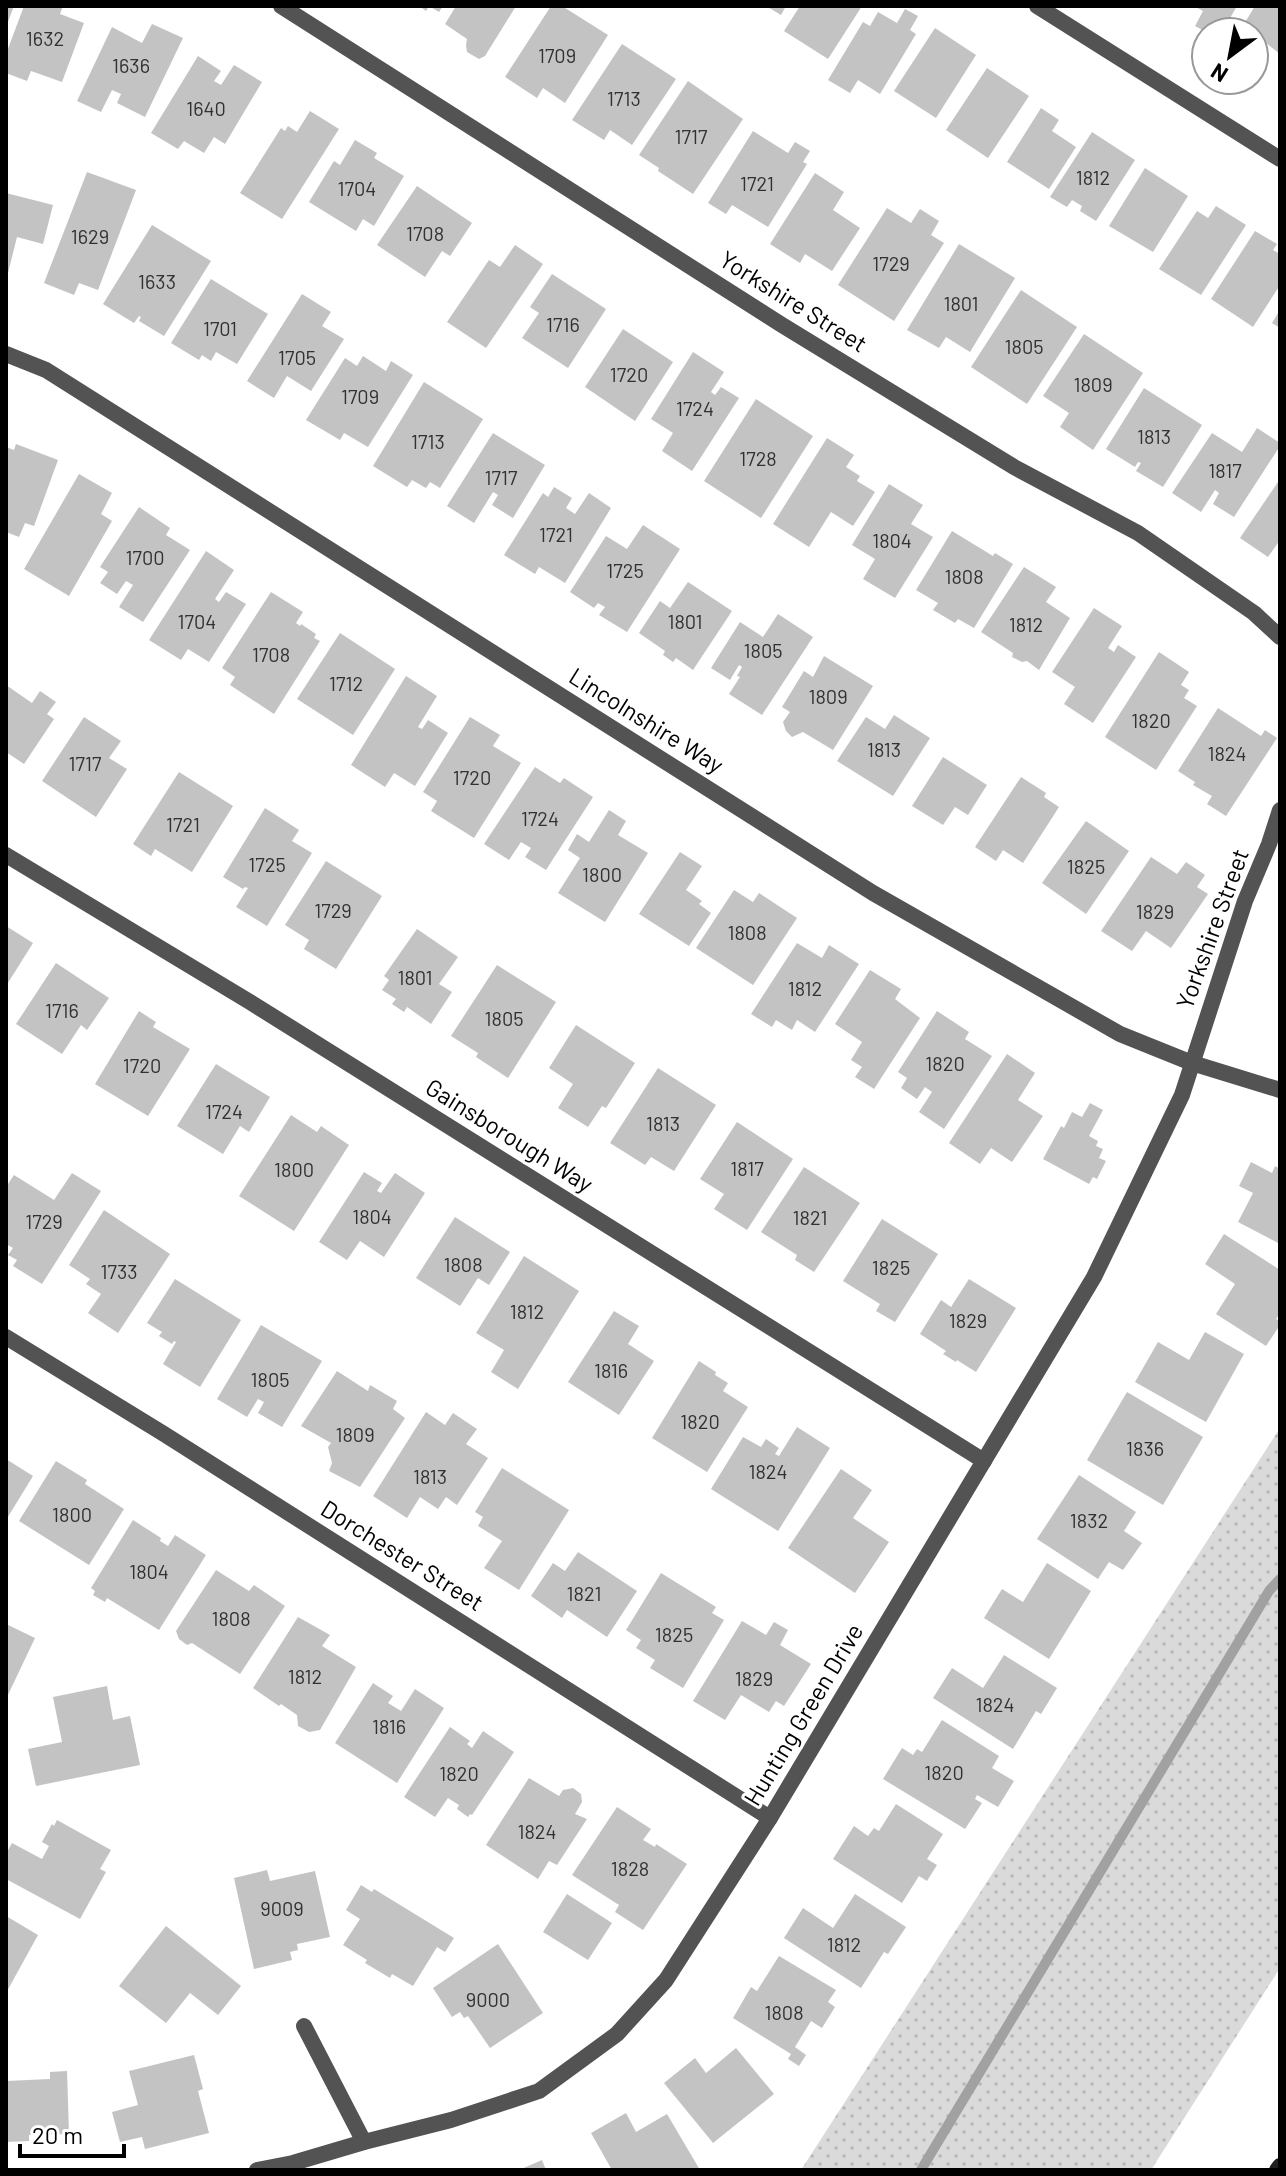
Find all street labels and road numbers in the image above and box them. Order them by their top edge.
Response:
street label: Yorkshire Street [715,244,873,358]
street label: Lincolnshire Way [564,661,729,779]
street label: Yorkshire Street [1169,844,1254,1012]
street label: Gainsborough Way [421,1072,599,1198]
street label: Dorchester Street [316,1493,489,1616]
street label: Hunting Green Drive [737,1618,868,1810]

